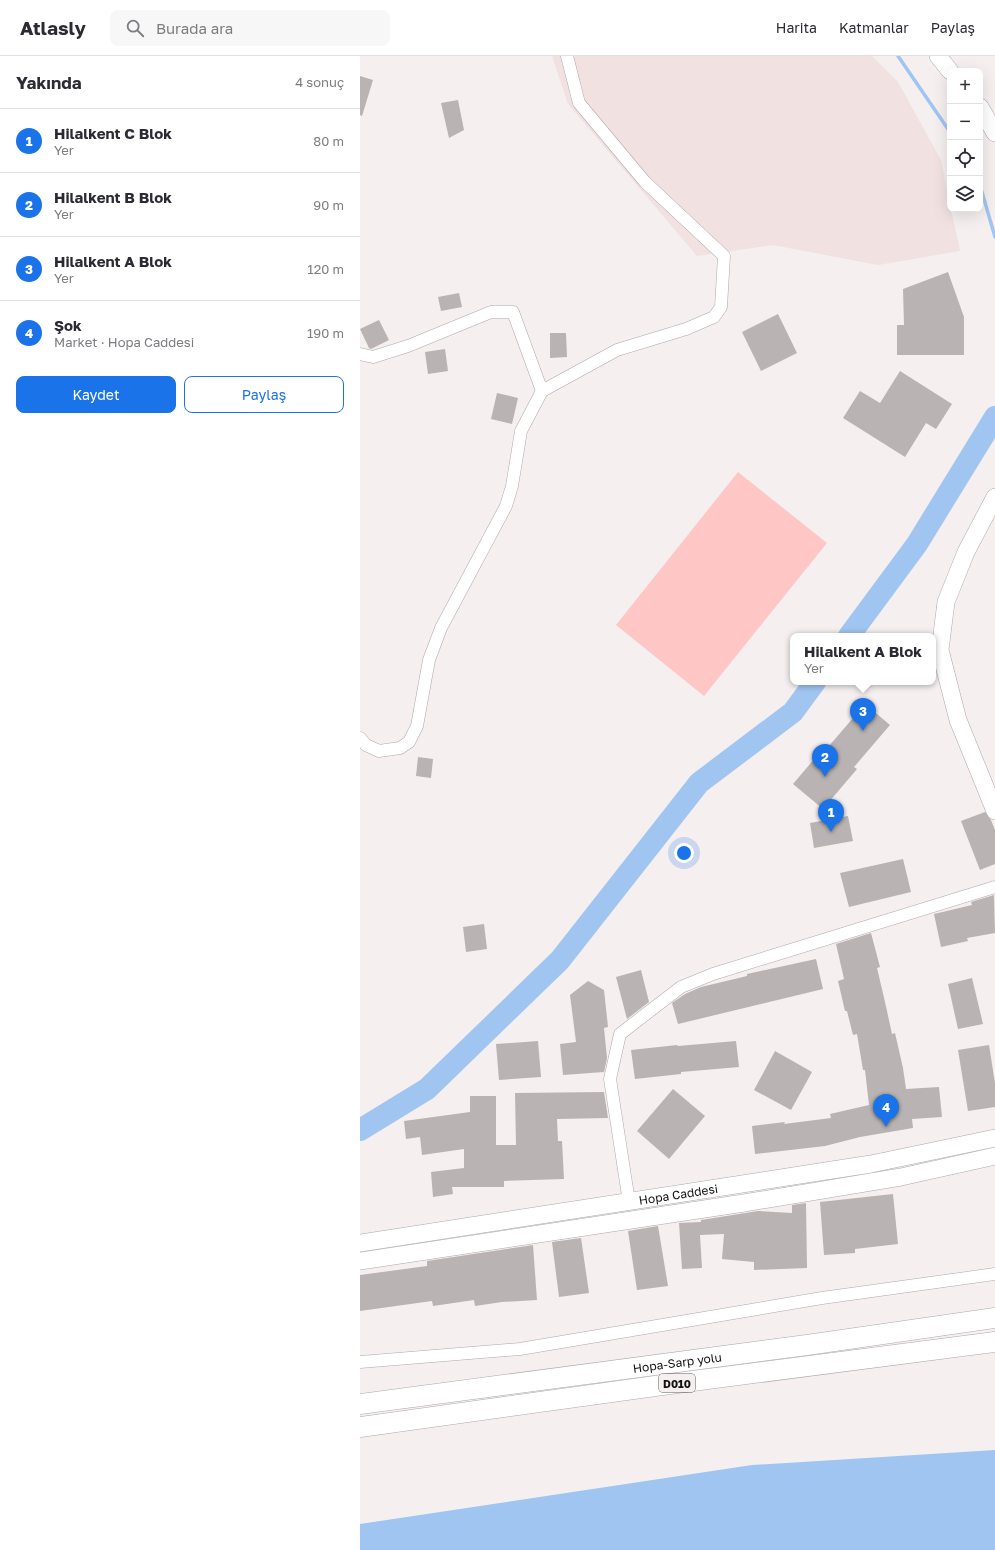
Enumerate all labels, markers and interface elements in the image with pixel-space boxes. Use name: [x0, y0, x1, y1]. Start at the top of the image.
search box: [110, 10, 390, 46]
text: Atlasly: [20, 16, 86, 39]
icon: search: [124, 17, 146, 39]
text: Burada ara: [156, 19, 233, 37]
text: Harita: [776, 19, 817, 36]
text: Katmanlar: [839, 19, 909, 36]
text: Paylaş: [931, 19, 975, 36]
map controls: [947, 68, 983, 212]
button: +: [947, 68, 983, 104]
text: Yakında: [16, 72, 82, 93]
text: 4 sonuç: [295, 74, 344, 90]
button: −: [947, 104, 983, 140]
text: Hilalkent C Blok: [54, 124, 172, 142]
text: 1: [26, 133, 32, 149]
text: 80 m: [313, 133, 344, 149]
button: locate: [947, 140, 983, 176]
text: Yer: [54, 142, 74, 158]
button: layers: [947, 176, 983, 212]
text: Hilalkent B Blok: [54, 188, 172, 206]
text: 2: [25, 197, 33, 213]
text: 90 m: [313, 197, 344, 213]
text: Yer: [54, 206, 74, 222]
text: Hilalkent A Blok: [54, 252, 172, 270]
text: 3: [25, 261, 33, 277]
text: 120 m: [307, 261, 344, 277]
text: Yer: [54, 270, 74, 286]
text: Şok: [54, 316, 82, 334]
text: 4: [25, 325, 33, 341]
text: 190 m: [307, 325, 344, 341]
text: Market · Hopa Caddesi: [54, 334, 194, 350]
button: Kaydet: [16, 376, 176, 413]
button: Paylaş: [184, 376, 344, 413]
popup: [790, 633, 936, 685]
text: Hilalkent A Blok: [804, 642, 922, 660]
text: Yer: [804, 660, 824, 676]
pin: 3: [850, 698, 876, 731]
pin: 2: [812, 744, 838, 777]
pin: 1: [818, 799, 844, 832]
your location: [674, 843, 694, 863]
pin: 4: [873, 1094, 899, 1127]
street label: Hopa Caddesi: [638, 1180, 719, 1207]
street label: Hopa-Sarp yolu: [632, 1349, 723, 1375]
road number: D010: [659, 1374, 695, 1392]

